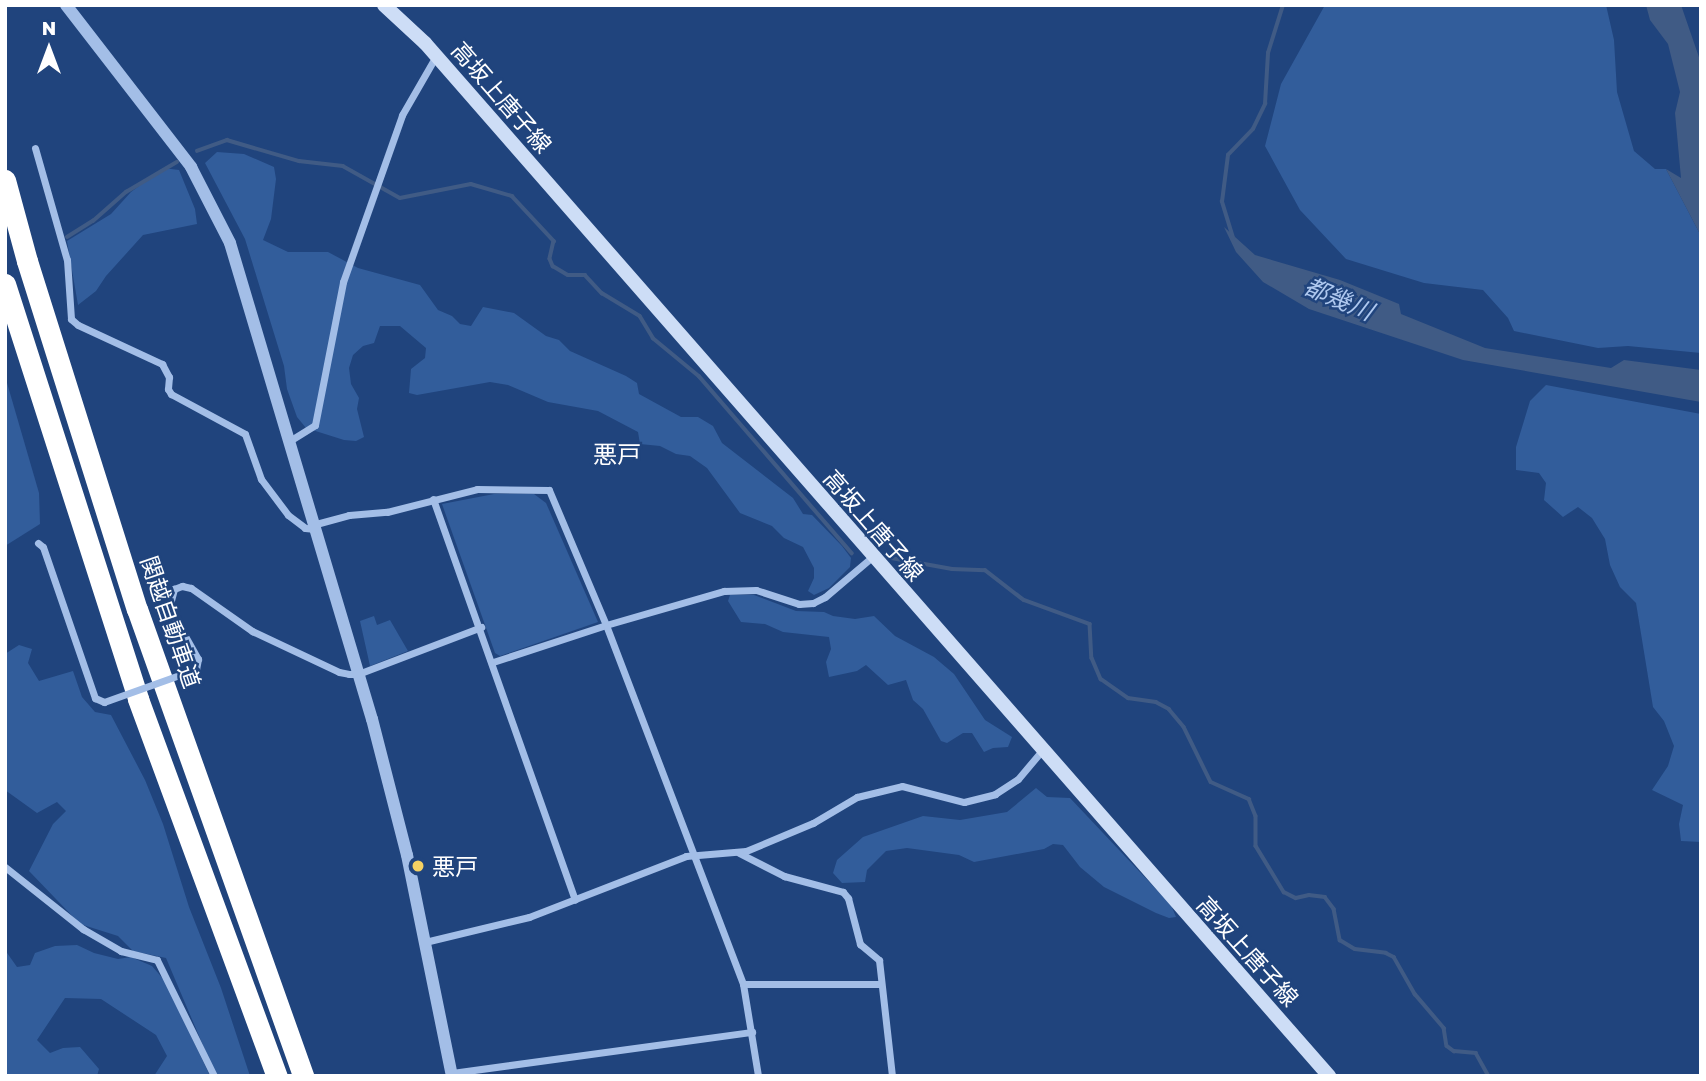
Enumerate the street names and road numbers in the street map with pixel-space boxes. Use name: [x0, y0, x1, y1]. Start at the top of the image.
street label: 高坂上唐子線: [446, 36, 558, 158]
street label: 高坂上唐子線: [818, 464, 930, 586]
street label: 関越自動車道: [135, 552, 207, 692]
street label: 高坂上唐子線: [1192, 890, 1304, 1012]

